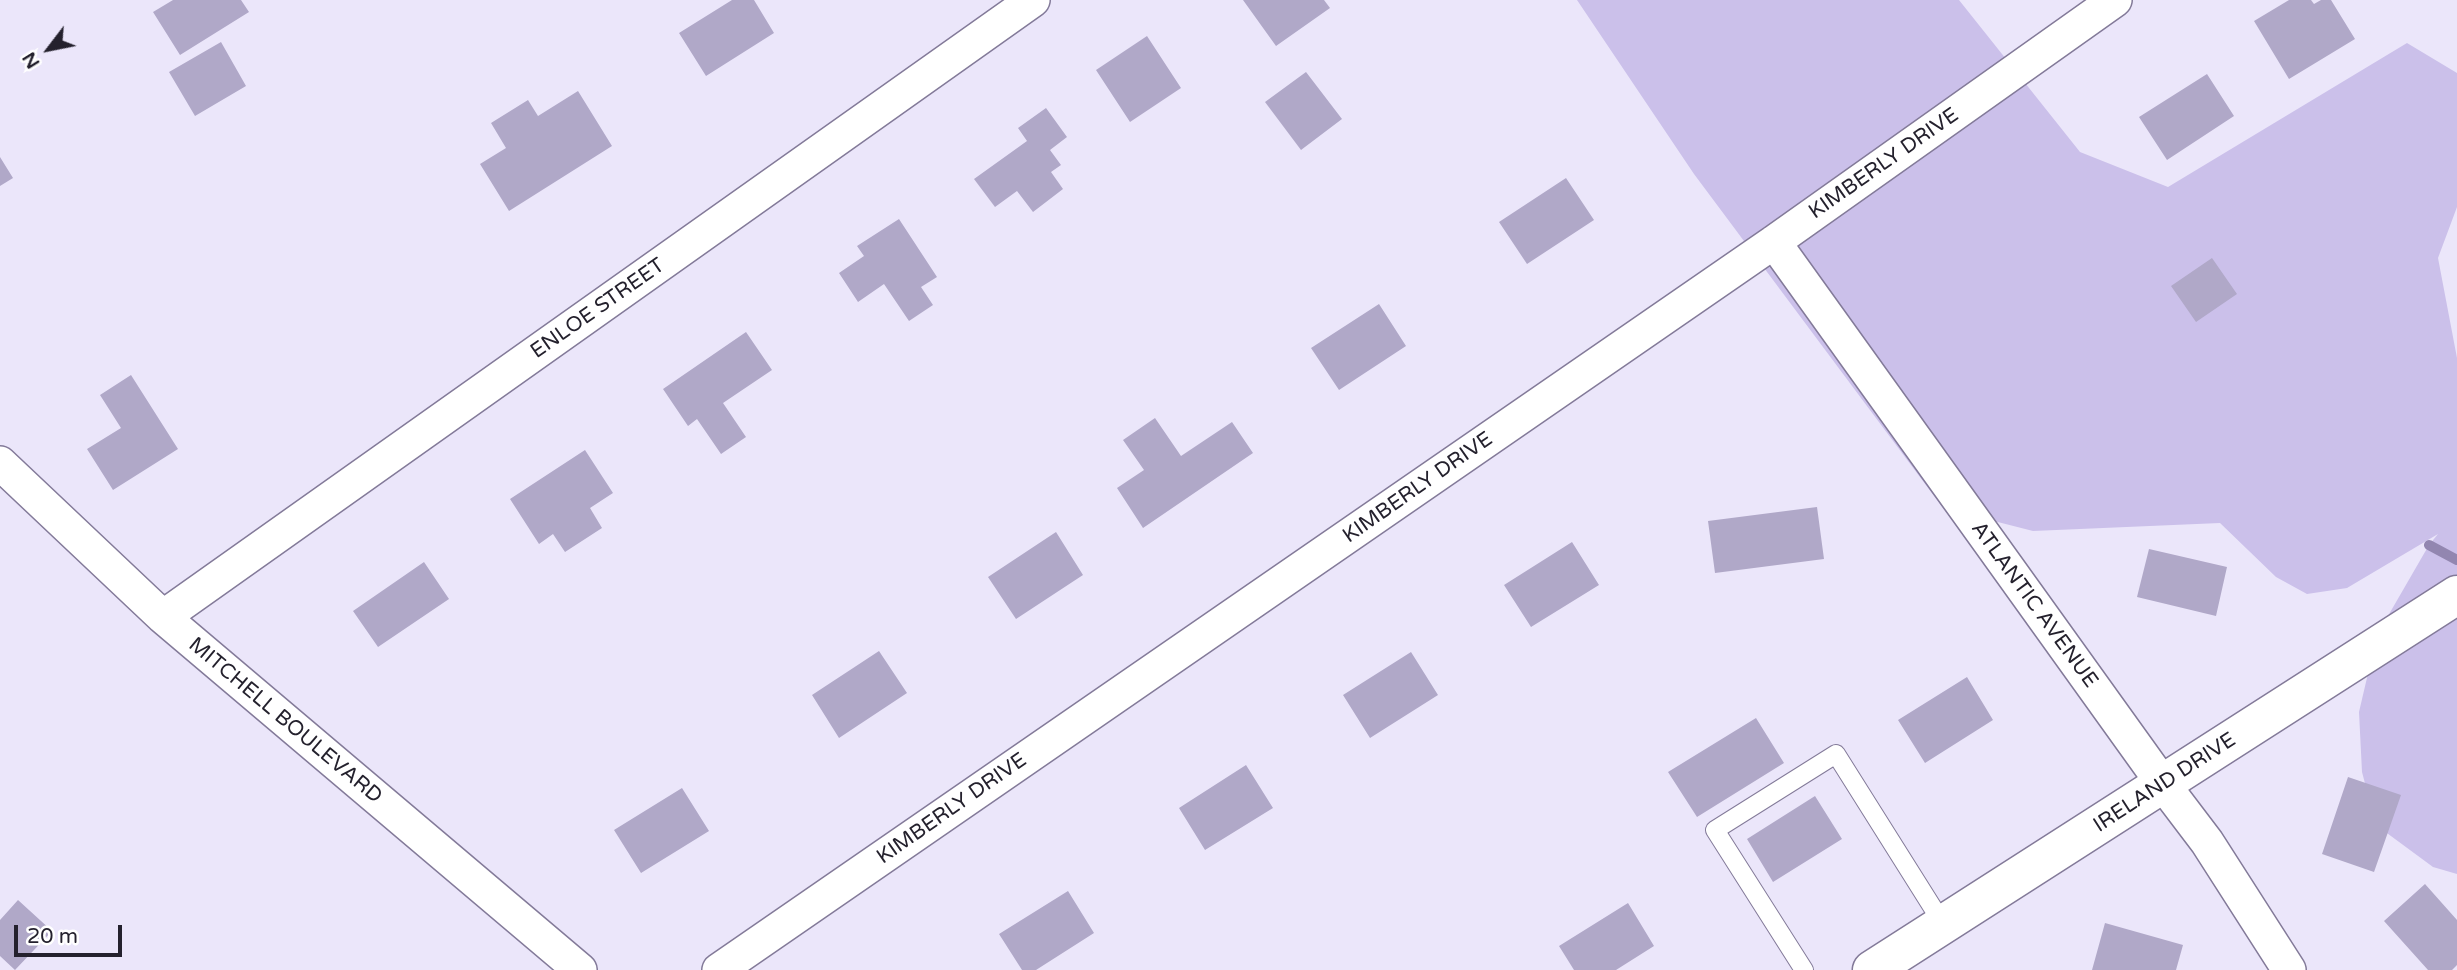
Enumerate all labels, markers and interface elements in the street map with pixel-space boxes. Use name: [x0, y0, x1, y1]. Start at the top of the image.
north arrow: [14, 14, 84, 84]
text: N: [18, 48, 45, 72]
street label: KIMBERLY DRIVE: [1804, 103, 1964, 225]
street label: ENLOE STREET: [526, 253, 670, 365]
street label: KIMBERLY DRIVE: [1338, 427, 1498, 549]
street label: ATLANTIC AVENUE: [1965, 517, 2103, 693]
street label: MITCHELL BOULEVARD: [183, 633, 387, 809]
street label: IRELAND DRIVE: [2089, 728, 2241, 838]
street label: KIMBERLY DRIVE: [872, 748, 1032, 870]
scale bar: [18, 911, 126, 955]
text: 20 m: [27, 924, 78, 949]

